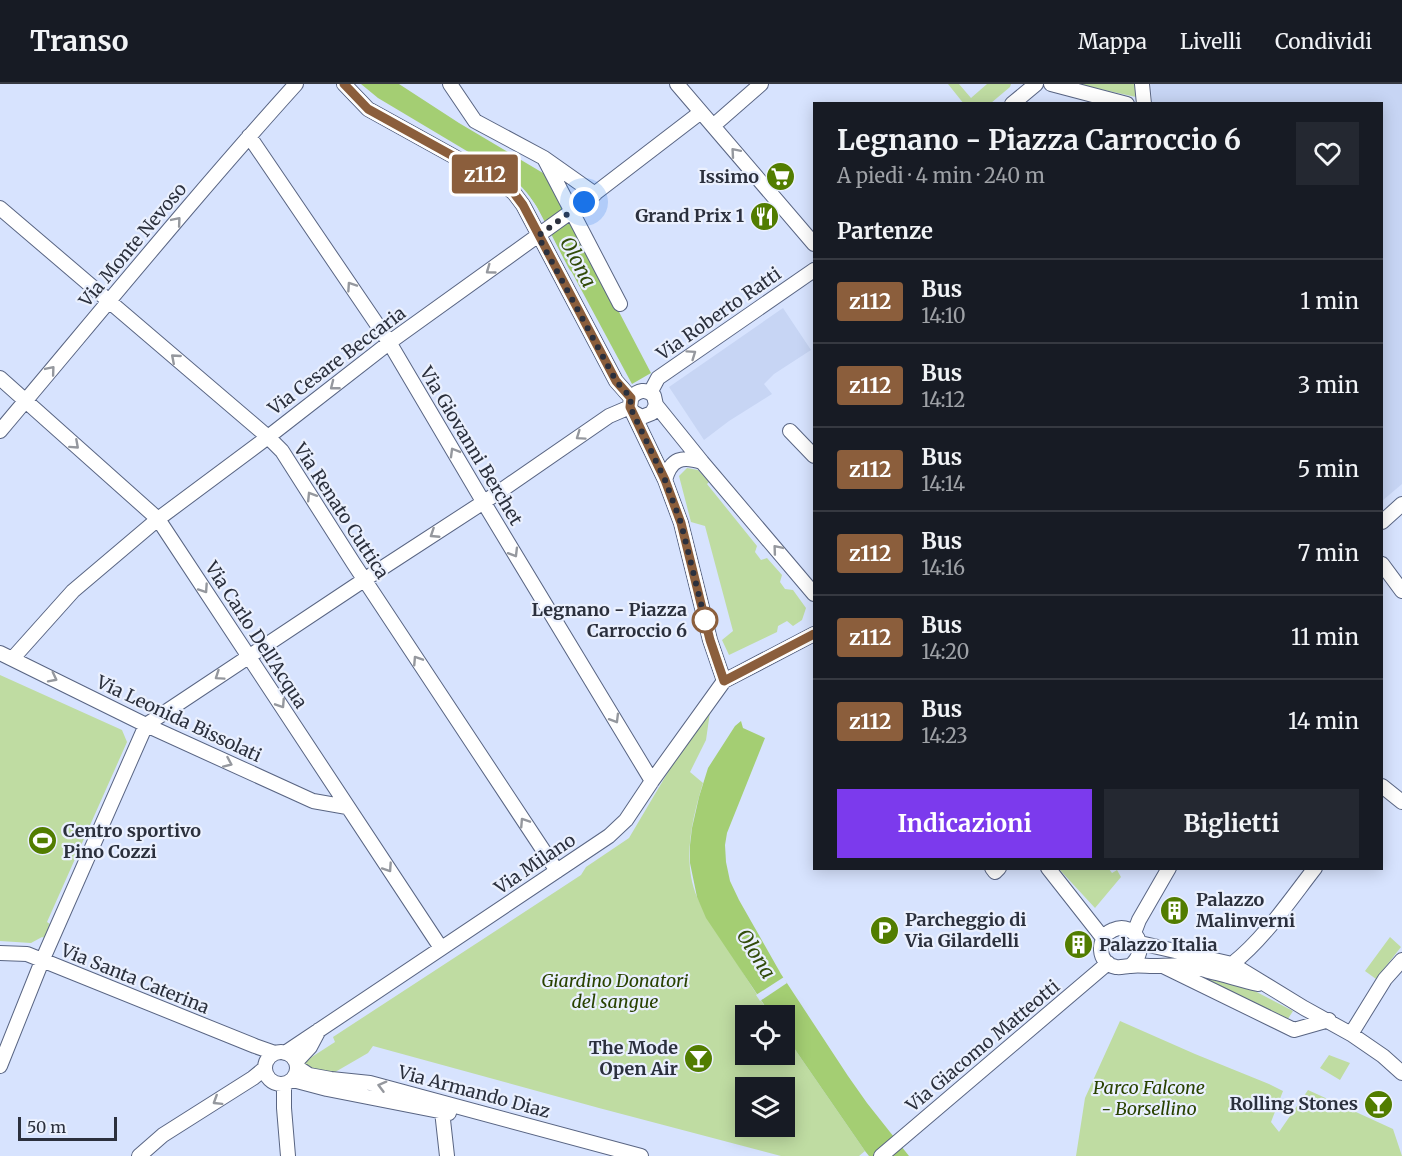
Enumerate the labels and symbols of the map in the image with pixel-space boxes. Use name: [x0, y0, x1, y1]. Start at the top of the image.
one-way arrow: [731, 148, 742, 159]
line badge: z112: [443, 154, 527, 194]
supermarket icon: Issimo: [764, 161, 796, 193]
place label: Issimo: [699, 165, 759, 188]
street label: Via Monte Nevoso: [73, 178, 191, 312]
your location: [569, 187, 599, 217]
restaurant icon: Grand Prix 1: [749, 200, 781, 232]
place label: Grand Prix 1: [635, 204, 744, 227]
one-way arrow: [169, 217, 180, 228]
water label: Olona: [555, 232, 602, 291]
one-way arrow: [486, 262, 497, 273]
street label: Via Roberto Ratti: [651, 262, 786, 366]
one-way arrow: [347, 282, 358, 293]
street label: Via Cesare Beccaria: [263, 301, 410, 420]
one-way arrow: [686, 350, 697, 361]
one-way arrow: [171, 354, 182, 365]
street label: Via Giovanni Berchet: [414, 361, 528, 529]
one-way arrow: [44, 366, 55, 377]
one-way arrow: [329, 378, 340, 389]
one-way arrow: [576, 429, 587, 440]
one-way arrow: [69, 438, 79, 449]
street label: Via Renato Cuttica: [288, 438, 394, 583]
one-way arrow: [449, 448, 461, 458]
one-way arrow: [306, 492, 318, 502]
one-way arrow: [430, 527, 441, 538]
one-way arrow: [773, 545, 784, 556]
one-way arrow: [506, 547, 518, 557]
street label: Via Carlo Dell'Acqua: [200, 556, 313, 713]
one-way arrow: [197, 583, 209, 593]
place label: Legnano - Piazza Carroccio 6: [532, 598, 687, 642]
marker: Legnano - Piazza Carroccio 6: [692, 607, 718, 633]
one-way arrow: [413, 655, 424, 666]
one-way arrow: [214, 669, 225, 680]
street label: Via Leonida Bissolati: [92, 670, 266, 767]
one-way arrow: [46, 671, 57, 682]
one-way arrow: [274, 698, 285, 709]
one-way arrow: [607, 713, 619, 723]
one-way arrow: [222, 755, 233, 767]
one-way arrow: [520, 818, 531, 829]
place label: Centro sportivo Pino Cozzi: [63, 819, 201, 863]
sports icon: Centro sportivo Pino Cozzi: [26, 825, 58, 857]
street label: Via Milano: [489, 828, 580, 900]
one-way arrow: [380, 861, 391, 872]
place label: Palazzo Malinverni: [1196, 888, 1295, 932]
building icon: Palazzo Malinverni: [1159, 894, 1191, 926]
place label: Parcheggio di Via Gilardelli: [904, 908, 1027, 952]
parking icon: Parcheggio di Via Gilardelli: [868, 914, 900, 946]
water label: Olona: [732, 924, 781, 983]
building icon: Palazzo Italia: [1062, 929, 1094, 961]
place label: Palazzo Italia: [1099, 933, 1218, 956]
street label: Via Santa Caterina: [57, 938, 213, 1019]
park label: Giardino Donatori del sangue: [541, 969, 689, 1013]
street label: Via Giacomo Matteotti: [900, 975, 1064, 1117]
place label: The Mode Open Air: [589, 1036, 678, 1080]
bar icon: The Mode Open Air: [683, 1042, 715, 1074]
street label: Via Armando Diaz: [395, 1060, 553, 1123]
park label: Parco Falcone - Borsellino: [1093, 1076, 1205, 1120]
one-way arrow: [377, 1081, 388, 1093]
bar icon: Rolling Stones: [1363, 1088, 1395, 1120]
place label: Rolling Stones: [1229, 1092, 1358, 1115]
one-way arrow: [213, 1094, 223, 1106]
scale bar: [18, 1114, 117, 1142]

